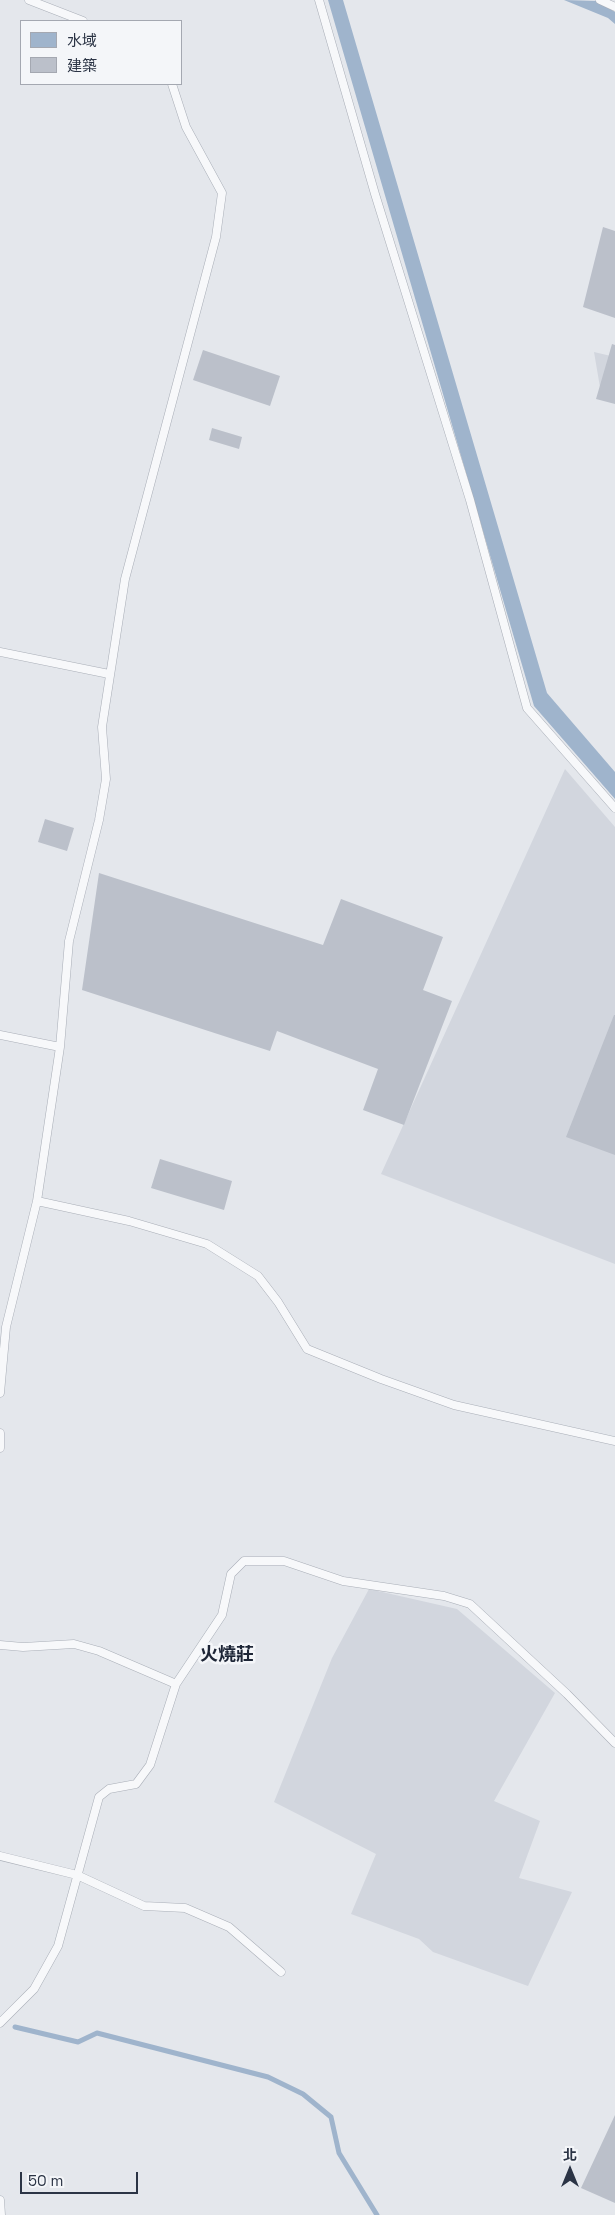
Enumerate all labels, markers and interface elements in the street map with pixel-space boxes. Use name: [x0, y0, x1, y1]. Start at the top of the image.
legend: [20, 20, 182, 85]
text: 水域: [67, 31, 97, 50]
text: 建築: [67, 56, 97, 75]
district label: 火燒莊: [200, 1644, 254, 1666]
north arrow: [545, 2145, 595, 2195]
text: 北: [563, 2146, 577, 2164]
scale bar: [22, 2162, 140, 2194]
text: 50 m: [28, 2171, 63, 2190]

